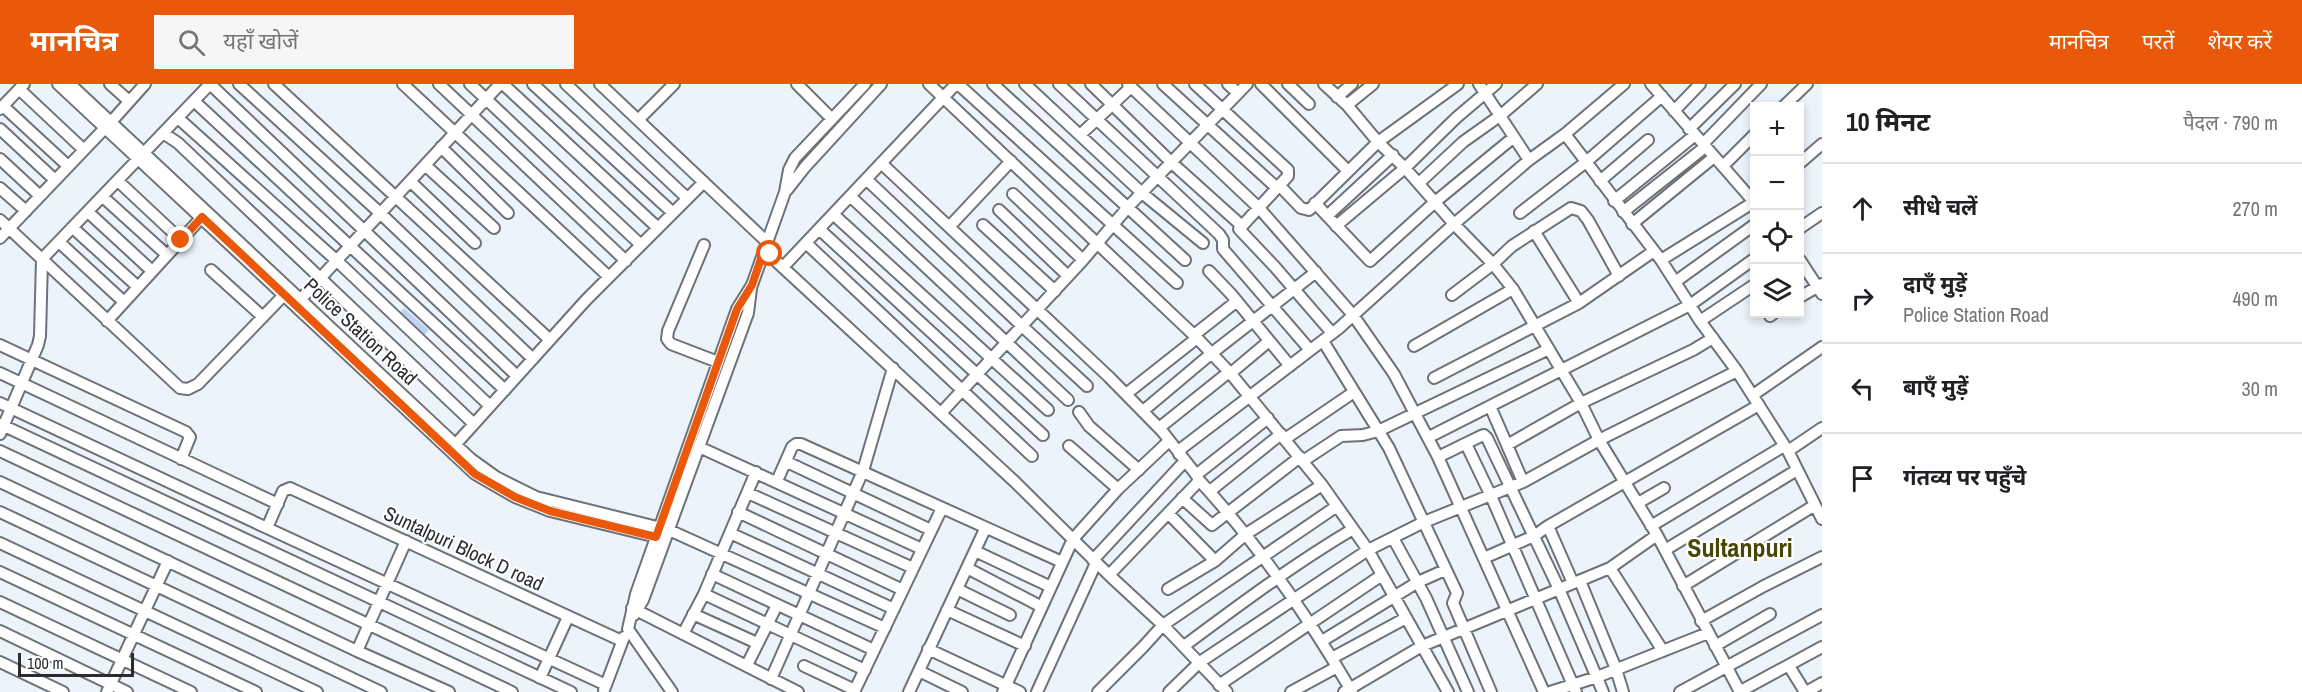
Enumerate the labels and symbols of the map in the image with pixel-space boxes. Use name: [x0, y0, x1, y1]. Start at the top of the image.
route end: [167, 226, 193, 252]
route start: [756, 240, 782, 266]
street label: Police Station Road: [298, 271, 424, 391]
street label: Suntalpuri Block D road: [380, 499, 548, 597]
district label: Sultanpuri: [1687, 530, 1793, 565]
scale bar: [18, 650, 134, 678]

